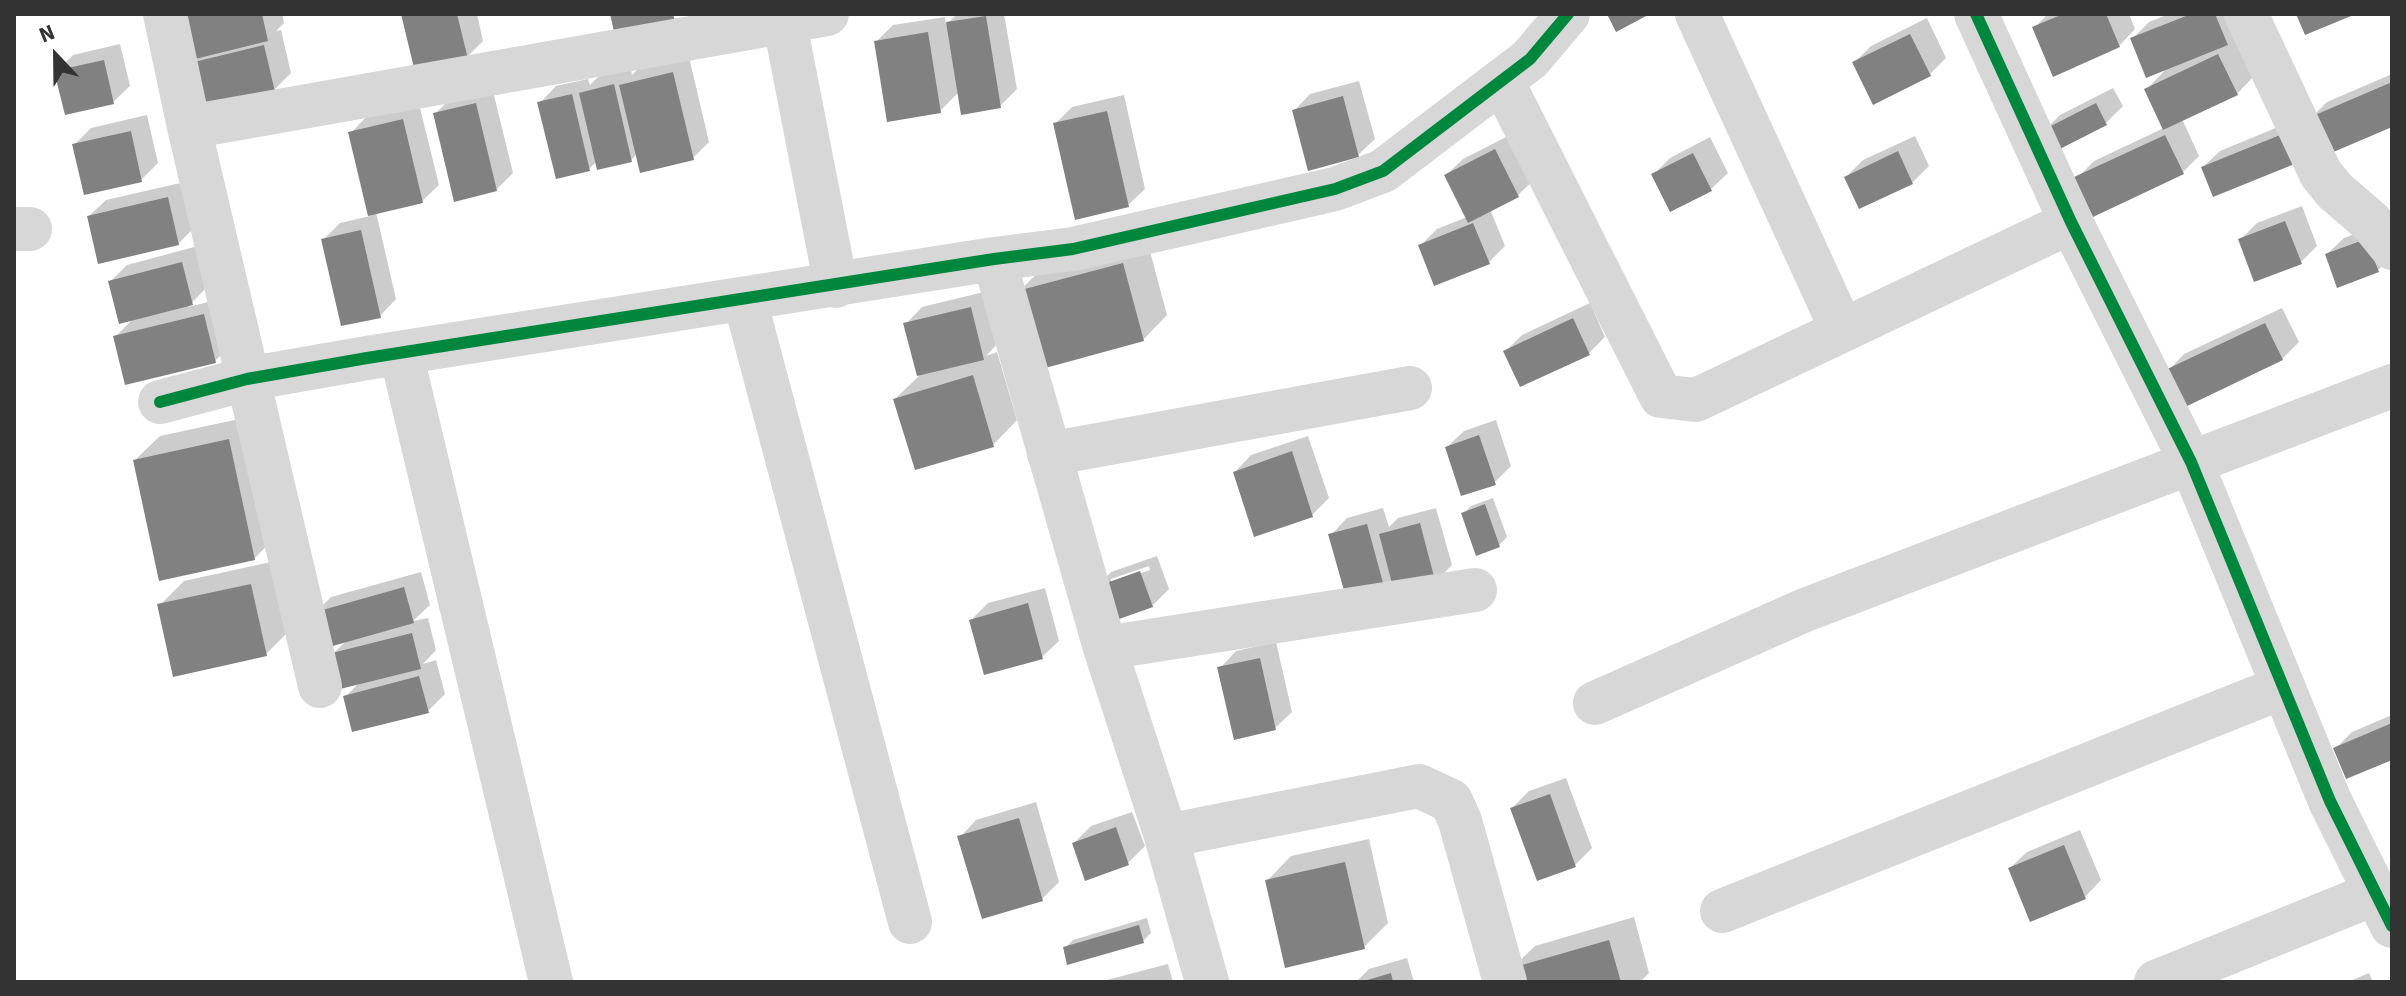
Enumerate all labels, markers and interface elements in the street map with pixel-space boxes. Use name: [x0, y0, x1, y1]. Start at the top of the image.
north arrow: [16, 16, 96, 96]
text: N: [34, 16, 60, 51]

